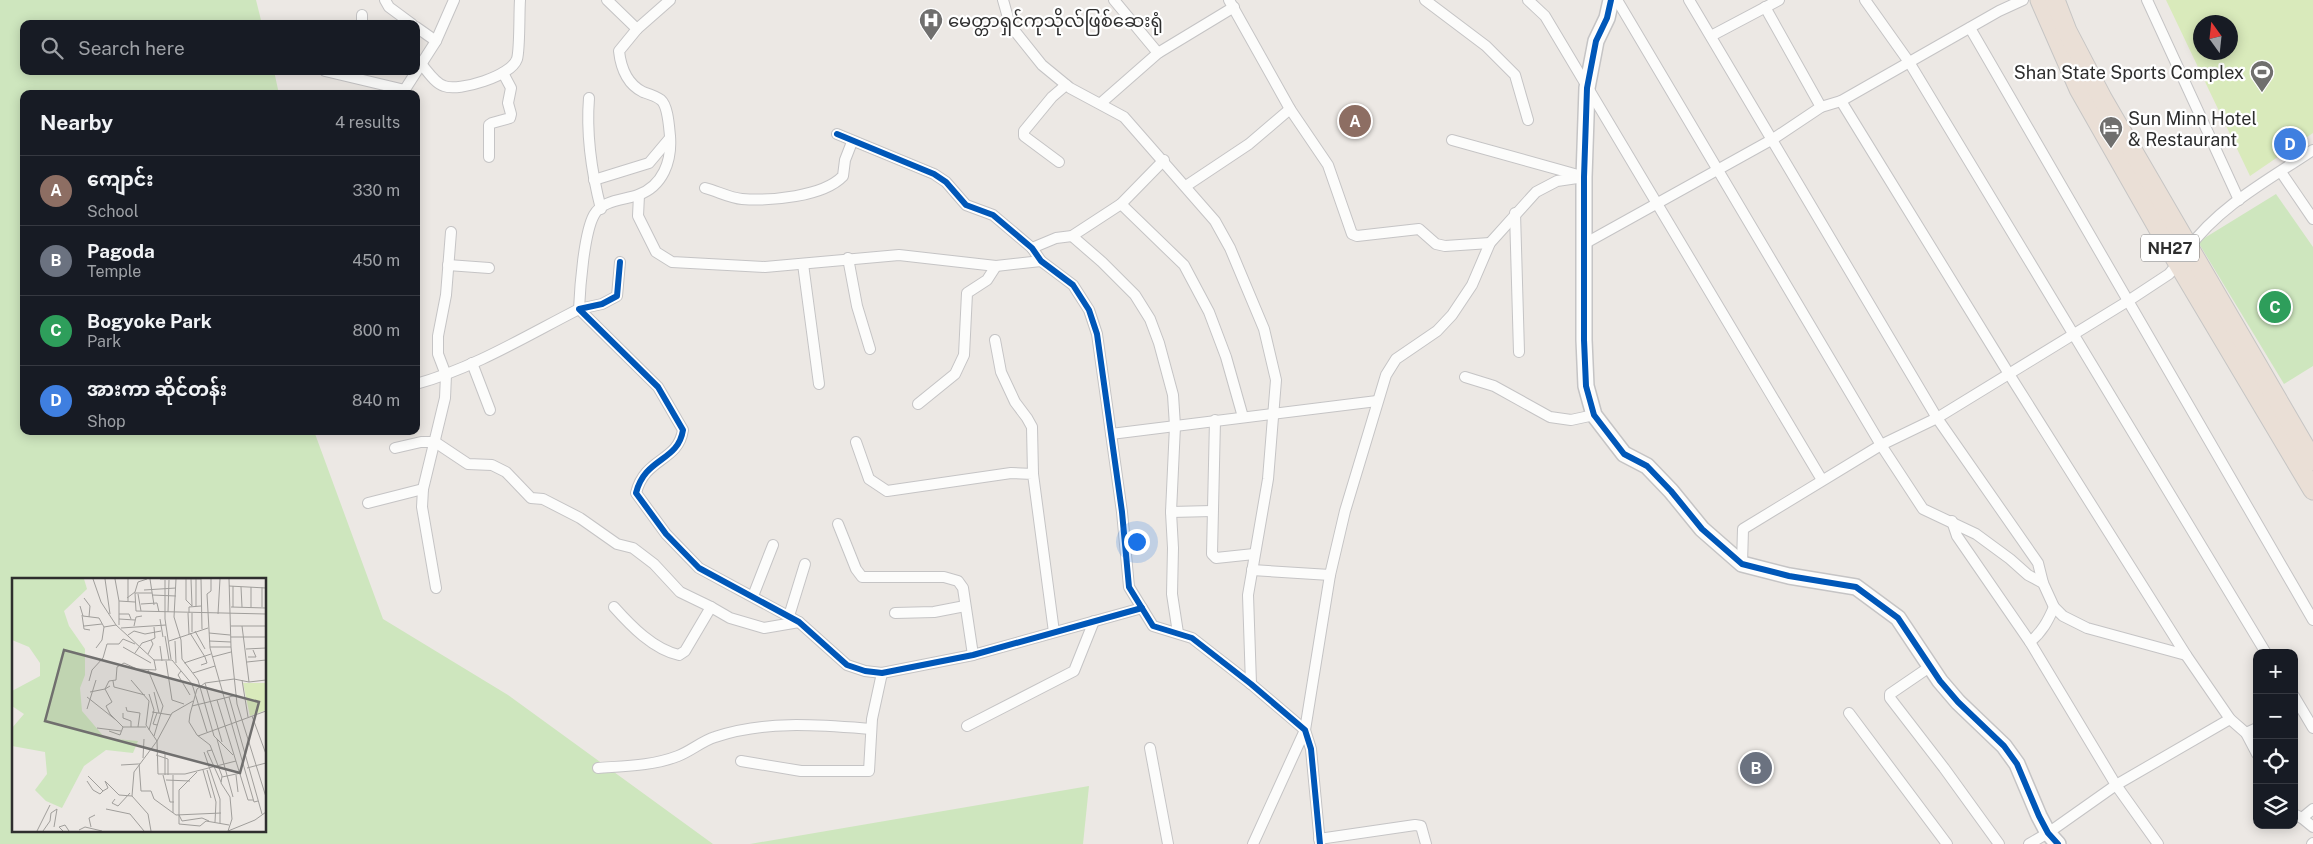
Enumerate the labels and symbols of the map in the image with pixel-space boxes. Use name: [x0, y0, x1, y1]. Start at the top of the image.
hospital icon: မေတ္တာရှင်ကုသိုလ်ဖြစ်ဆေးရုံ: [918, 7, 944, 41]
place label: မေတ္တာရှင်ကုသိုလ်ဖြစ်ဆေးရုံ: [948, 7, 1163, 36]
north arrow: [2193, 15, 2238, 60]
sports icon: Shan State Sports Complex: [2249, 59, 2275, 93]
place label: Shan State Sports Complex: [2014, 62, 2244, 83]
pin: A: [1339, 102, 1371, 140]
place label: Sun Minn Hotel & Restaurant: [2128, 108, 2257, 150]
hotel icon: Sun Minn Hotel & Restaurant: [2098, 115, 2124, 149]
pin: D: [2274, 125, 2306, 163]
road number: NH27: [2141, 234, 2199, 262]
pin: C: [2259, 288, 2291, 326]
your location: [1124, 529, 1150, 555]
inset map: [12, 578, 266, 832]
pin: B: [1740, 749, 1772, 787]

